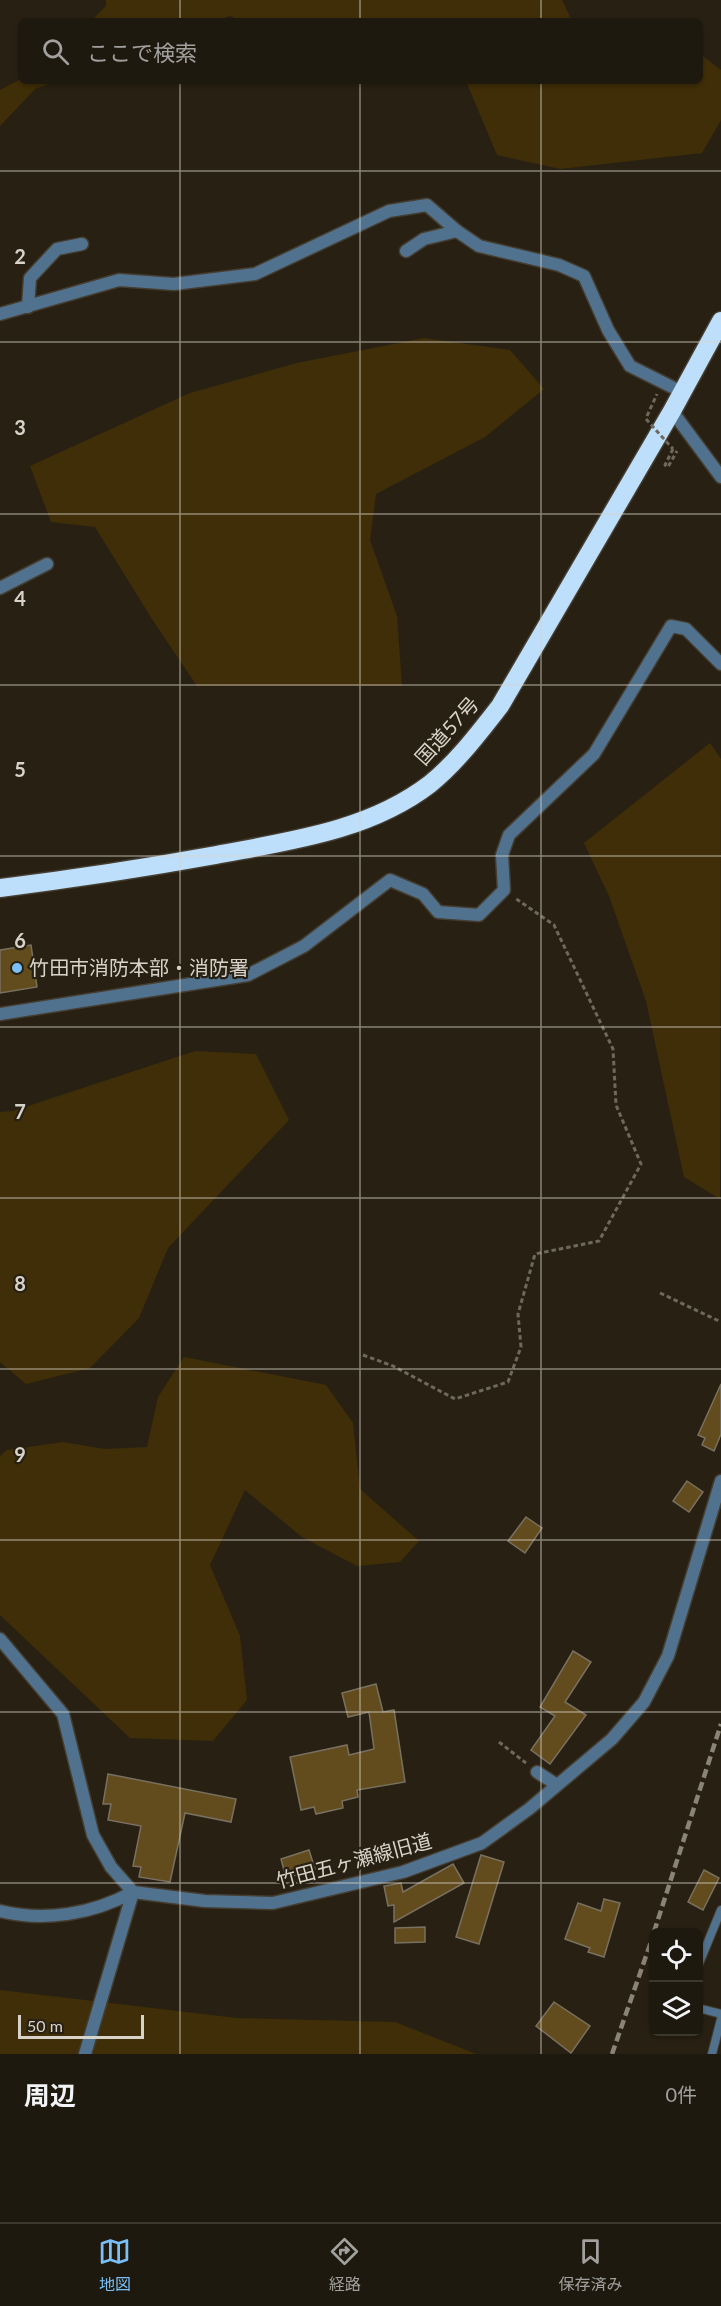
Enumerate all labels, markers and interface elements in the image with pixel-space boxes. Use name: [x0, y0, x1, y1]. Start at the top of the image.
search box: [18, 18, 703, 84]
icon: search: [39, 35, 72, 68]
text: ここで検索: [87, 39, 197, 66]
text: 2: [14, 244, 26, 268]
text: 3: [14, 415, 26, 439]
text: 4: [14, 586, 26, 610]
street label: 国道57号: [410, 691, 483, 769]
text: 5: [14, 757, 26, 781]
text: 6: [14, 928, 26, 952]
place label: 竹田市消防本部・消防署: [29, 955, 249, 979]
marker: 竹田市消防本部・消防署: [10, 961, 24, 975]
text: 7: [14, 1099, 26, 1123]
text: 8: [14, 1271, 26, 1295]
text: 9: [14, 1442, 26, 1466]
street label: 竹田五ヶ瀬線旧道: [273, 1828, 434, 1892]
map controls: [649, 1928, 703, 2036]
button: locate: [649, 1928, 703, 1982]
button: layers: [649, 1982, 703, 2036]
scale bar: [18, 2012, 144, 2040]
text: 50 m: [27, 2016, 63, 2035]
text: 周辺: [24, 2079, 76, 2111]
text: 0件: [665, 2082, 697, 2106]
tab: 地図: [98, 2235, 131, 2295]
tab: 経路: [328, 2235, 361, 2295]
tab: 保存済み: [558, 2235, 622, 2295]

